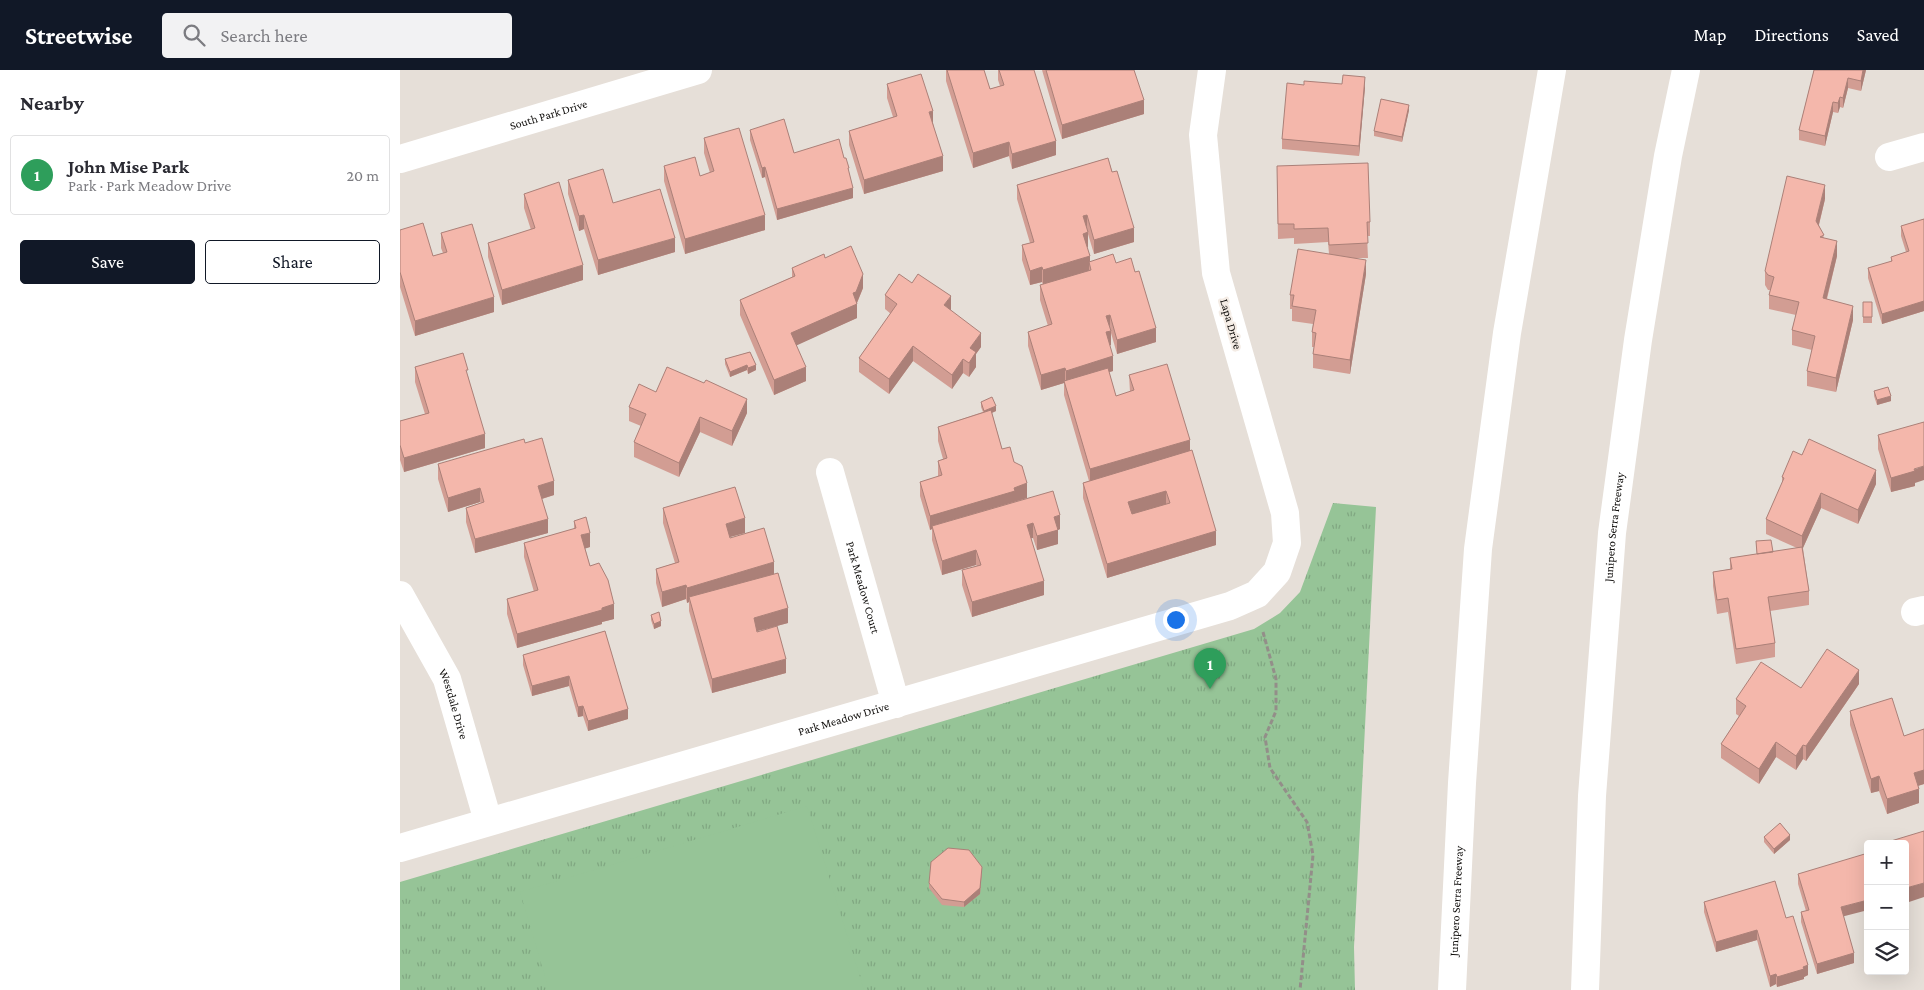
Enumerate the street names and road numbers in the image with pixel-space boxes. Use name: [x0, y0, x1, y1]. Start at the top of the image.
street label: South Park Drive: [508, 96, 589, 133]
street label: Lapa Drive: [1217, 297, 1245, 351]
street label: Junipero Serra Freeway: [1601, 471, 1627, 584]
street label: Park Meadow Court: [843, 540, 883, 636]
street label: Westdale Drive: [436, 666, 471, 741]
street label: Park Meadow Drive: [797, 699, 891, 739]
street label: Junipero Serra Freeway: [1447, 845, 1466, 958]

